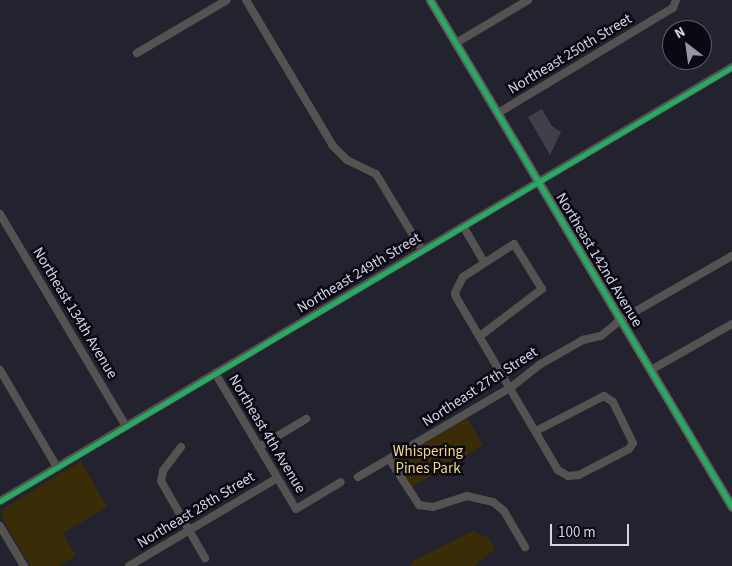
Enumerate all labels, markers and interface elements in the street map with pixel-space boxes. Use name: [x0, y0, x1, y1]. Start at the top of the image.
street label: Northeast 250th Street: [505, 10, 635, 98]
north arrow: [662, 20, 712, 70]
text: N: [671, 22, 689, 44]
street label: Northeast 142nd Avenue: [552, 190, 646, 330]
street label: Northeast 249th Street: [294, 229, 424, 317]
street label: Northeast 134th Avenue: [29, 244, 121, 382]
street label: Northeast 27th Street: [419, 343, 541, 431]
street label: Northeast 4th Avenue: [225, 371, 309, 497]
park label: Whispering Pines Park: [393, 442, 463, 477]
street label: Northeast 28th Street: [134, 468, 258, 552]
scale bar: [552, 514, 631, 546]
text: 100 m: [558, 522, 596, 543]

